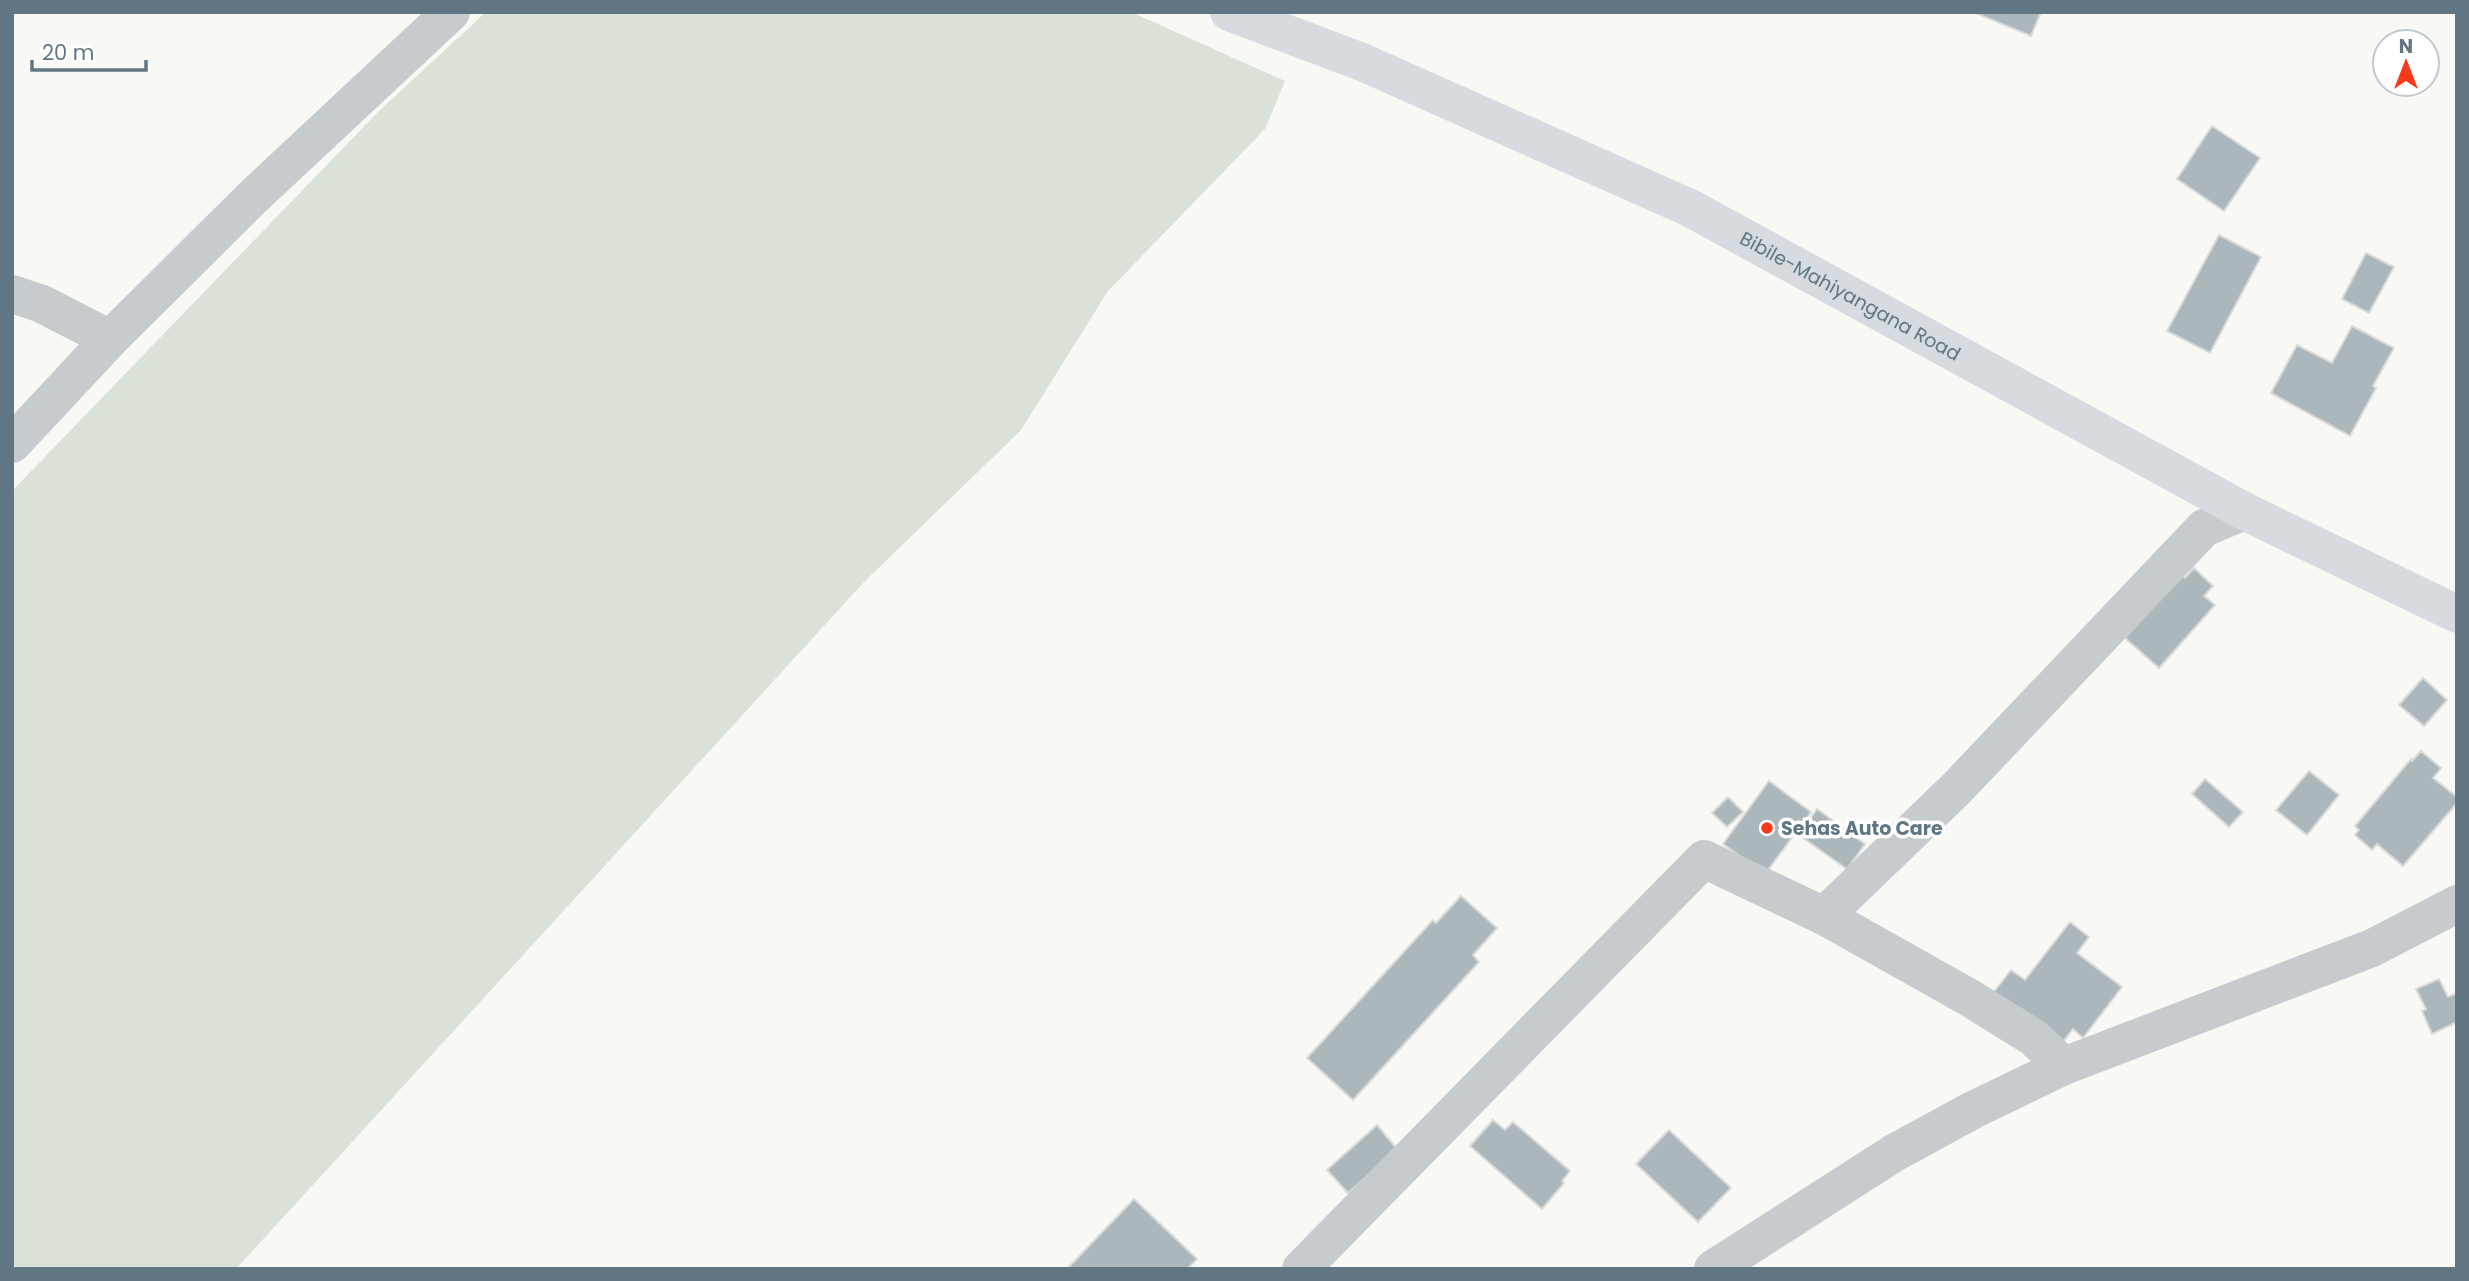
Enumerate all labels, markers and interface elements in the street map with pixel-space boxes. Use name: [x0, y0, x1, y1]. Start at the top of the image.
scale bar: [32, 28, 145, 72]
north arrow: [2371, 28, 2441, 98]
text: N: [2399, 33, 2413, 60]
text: 20 m: [42, 38, 95, 67]
street label: Bibile-Mahiyangana Road: [1735, 225, 1965, 368]
place label: Sehas Auto Care: [1781, 815, 1943, 842]
marker: Sehas Auto Care: [1759, 820, 1775, 836]

